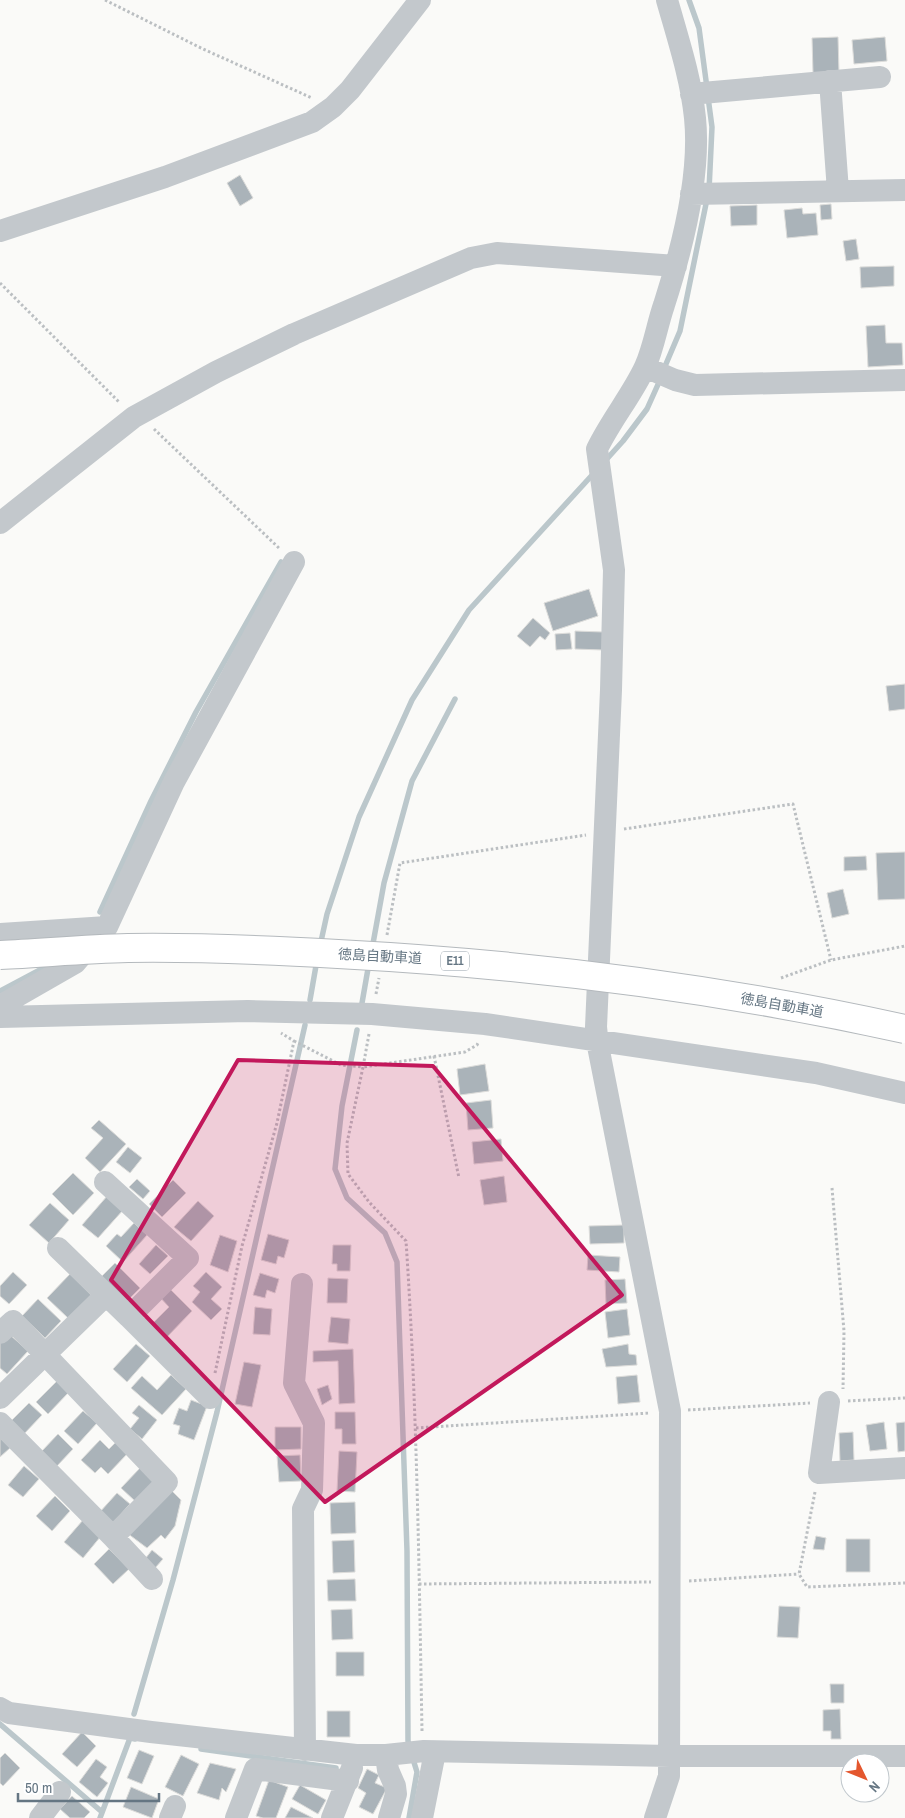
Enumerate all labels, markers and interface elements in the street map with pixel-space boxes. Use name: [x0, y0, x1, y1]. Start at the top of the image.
street label: 徳島自動車道: [338, 945, 422, 967]
road number: E11: [441, 951, 469, 970]
street label: 徳島自動車道: [739, 989, 825, 1021]
north arrow: [840, 1753, 890, 1803]
scale bar: [18, 1770, 159, 1802]
text: 50 m: [25, 1777, 52, 1798]
text: N: [865, 1778, 884, 1796]

